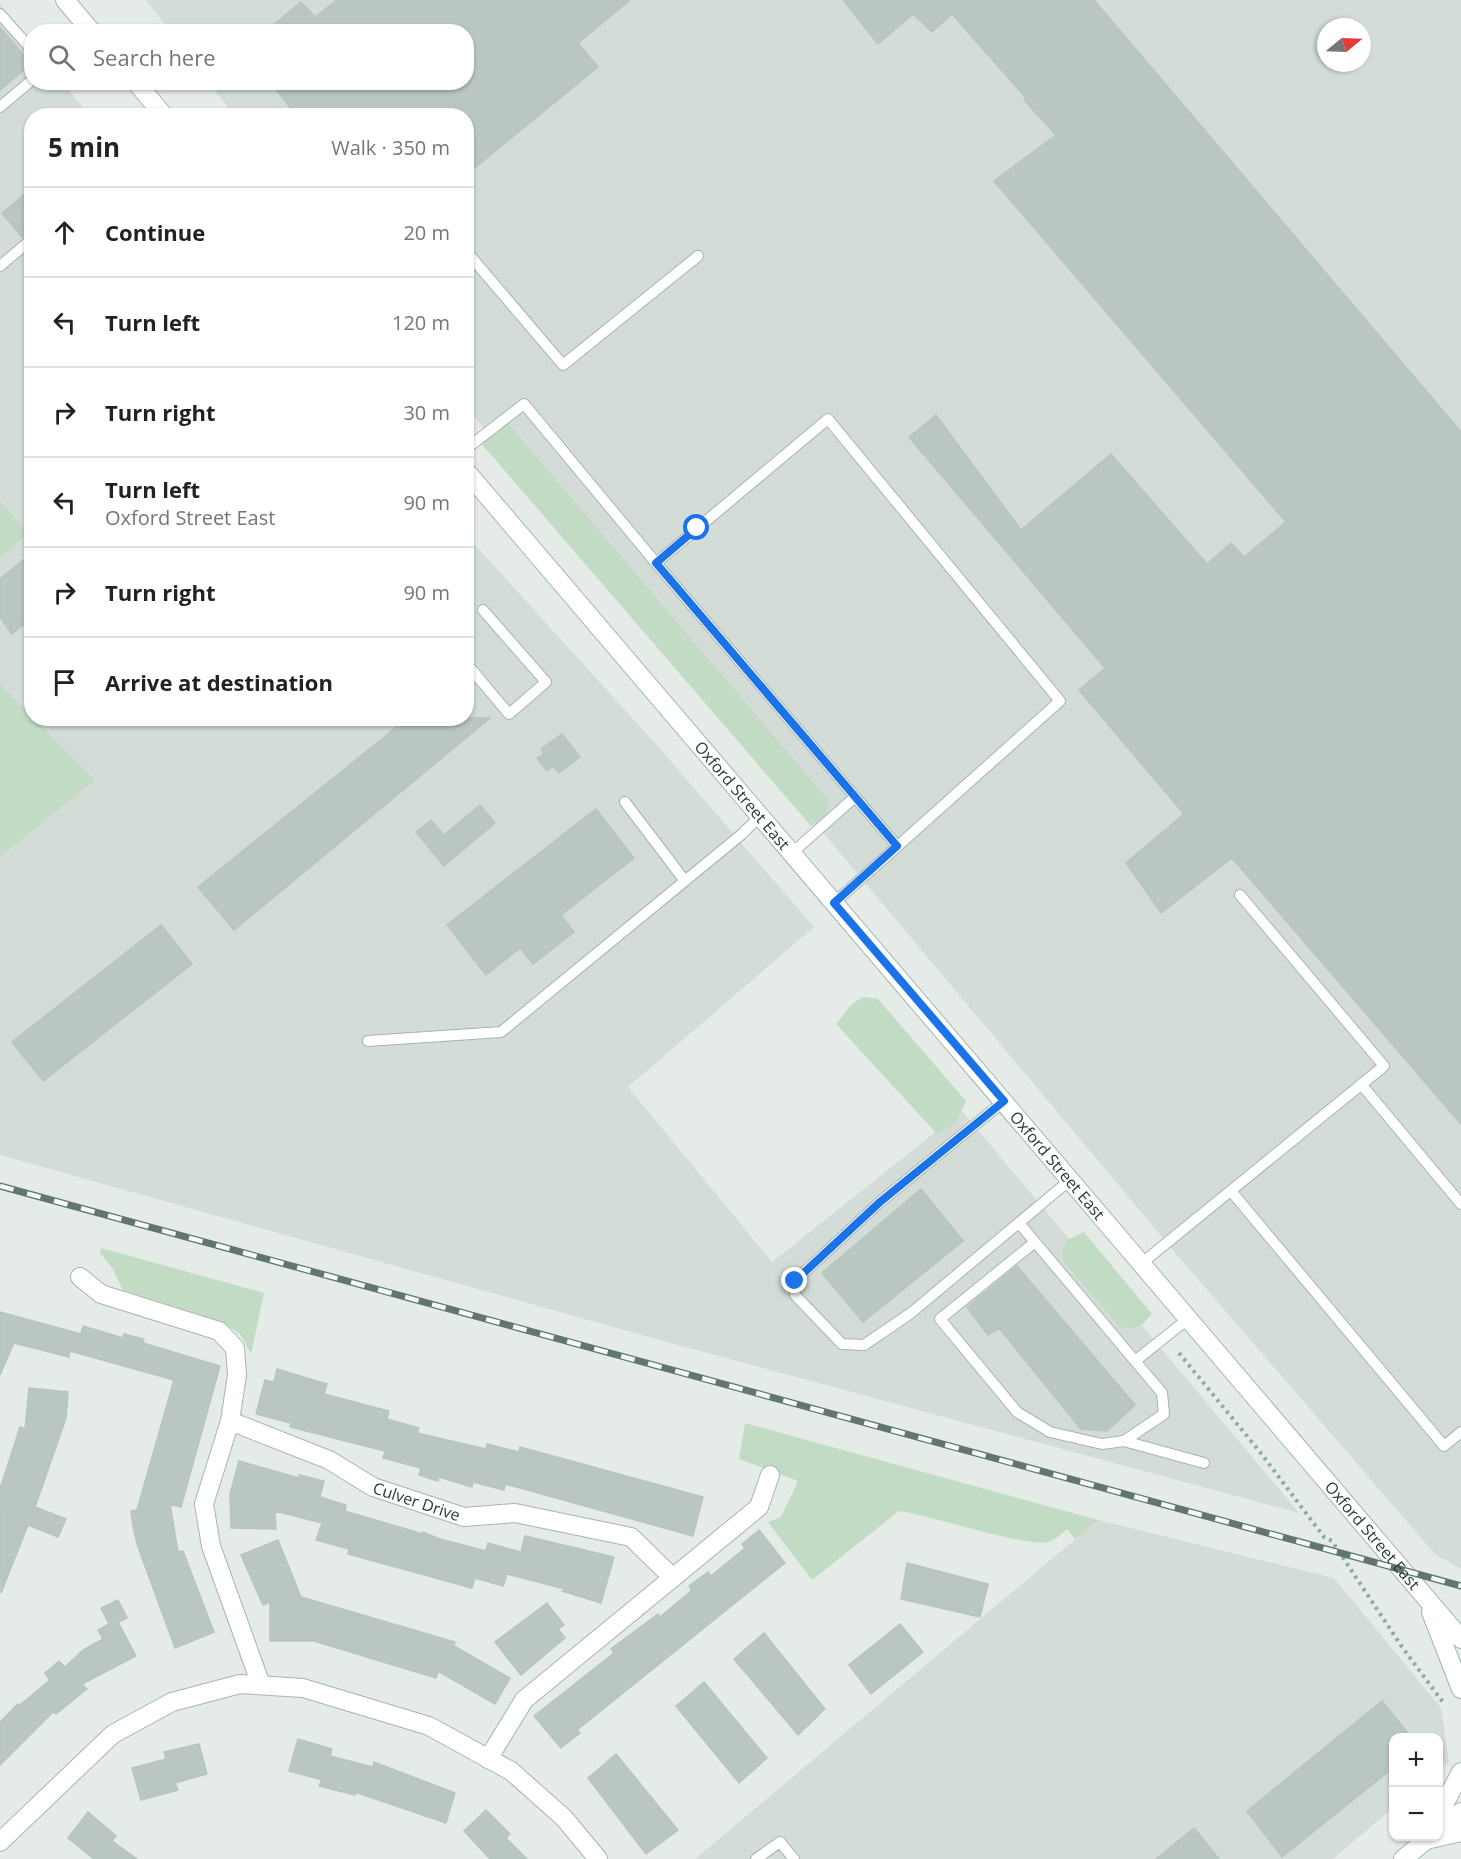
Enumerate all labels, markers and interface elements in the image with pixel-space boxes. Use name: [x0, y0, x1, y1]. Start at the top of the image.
north arrow: [1317, 18, 1371, 72]
search box: [24, 24, 474, 90]
icon: search: [45, 41, 78, 74]
text: Search here: [93, 42, 216, 72]
text: 5 min: [48, 129, 120, 165]
text: Walk · 350 m: [331, 134, 450, 161]
icon: ahead: [48, 216, 81, 249]
text: Continue: [105, 217, 205, 247]
text: 20 m: [403, 219, 450, 246]
icon: left: [48, 306, 81, 339]
text: Turn left: [105, 307, 200, 337]
text: 120 m: [392, 309, 450, 336]
icon: right: [48, 396, 81, 429]
text: Turn right: [105, 397, 216, 427]
text: 30 m: [403, 399, 450, 426]
text: Turn left: [105, 474, 200, 504]
icon: left: [48, 486, 81, 519]
text: 90 m: [403, 489, 450, 516]
text: Oxford Street East: [105, 504, 275, 531]
route start: [683, 514, 709, 540]
icon: right: [48, 576, 81, 609]
text: Turn right: [105, 577, 216, 607]
text: 90 m: [403, 579, 450, 606]
icon: arrive: [48, 666, 81, 699]
text: Arrive at destination: [105, 667, 333, 697]
street label: Oxford Street East: [690, 736, 795, 855]
street label: Oxford Street East: [1005, 1106, 1110, 1224]
route end: [781, 1267, 807, 1293]
street label: Oxford Street East: [1320, 1476, 1425, 1594]
street label: Culver Drive: [370, 1477, 463, 1526]
map controls: [1389, 1733, 1443, 1841]
button: +: [1389, 1733, 1443, 1787]
button: −: [1389, 1787, 1443, 1841]

